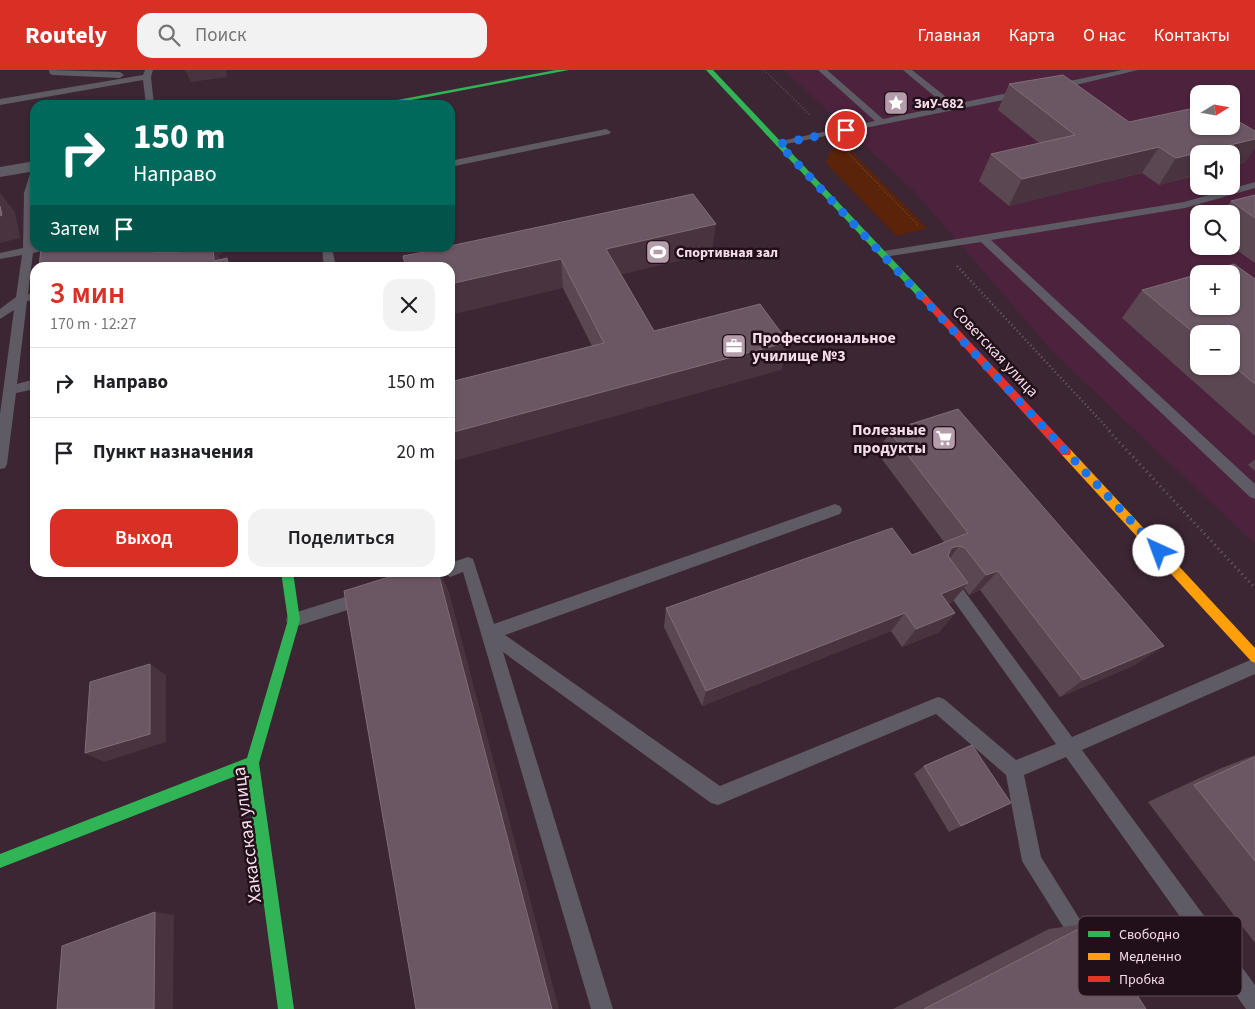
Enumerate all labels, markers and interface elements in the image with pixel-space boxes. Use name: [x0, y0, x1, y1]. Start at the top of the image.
search box: [137, 13, 487, 58]
text: Routely: [25, 18, 107, 53]
icon: search: [155, 21, 183, 49]
text: Поиск: [195, 22, 246, 49]
text: Главная: [918, 23, 981, 48]
text: Карта: [1009, 23, 1055, 48]
text: О нас: [1083, 23, 1126, 48]
text: Контакты: [1154, 23, 1230, 48]
north arrow: [1190, 85, 1240, 135]
map controls: [1190, 85, 1240, 375]
place icon: ЗиУ-682: [883, 90, 909, 116]
place label: ЗиУ-682: [914, 94, 964, 114]
pin: [825, 109, 867, 151]
text: 150 m: [133, 112, 225, 162]
icon: arrive: [832, 116, 860, 144]
icon: right: [50, 120, 115, 185]
button: sound: [1190, 145, 1240, 195]
text: Направо: [133, 158, 217, 190]
button: search: [1190, 205, 1240, 255]
icon: arrive: [110, 215, 138, 243]
text: Затем: [50, 216, 100, 243]
sports icon: Спортивная зал: [645, 239, 671, 265]
place label: Спортивная зал: [676, 243, 778, 263]
button: +: [1190, 265, 1240, 315]
text: 3 мин: [50, 272, 125, 315]
button: close: [383, 279, 435, 331]
street label: Советская улица: [947, 301, 1043, 402]
text: 170 m · 12:27: [50, 313, 137, 335]
button: −: [1190, 325, 1240, 375]
place label: Профессиональное училище №3: [752, 327, 896, 367]
office icon: Профессиональное училище №3: [721, 333, 747, 359]
icon: right: [50, 369, 78, 397]
text: Направо: [93, 369, 168, 396]
text: 150 m: [387, 369, 435, 396]
place label: Полезные продукты: [852, 419, 926, 459]
supermarket icon: Полезные продукты: [931, 425, 957, 451]
icon: arrive: [50, 439, 78, 467]
text: Пункт назначения: [93, 439, 254, 466]
text: 20 m: [397, 439, 435, 466]
button: Выход: [50, 509, 238, 567]
button: Поделиться: [248, 509, 435, 567]
position arrow: [1132, 524, 1184, 576]
street label: Хакасская улица: [226, 765, 269, 904]
legend: [1078, 916, 1242, 996]
text: Свободно: [1119, 925, 1180, 945]
text: Медленно: [1119, 947, 1182, 967]
text: Пробка: [1119, 970, 1165, 990]

